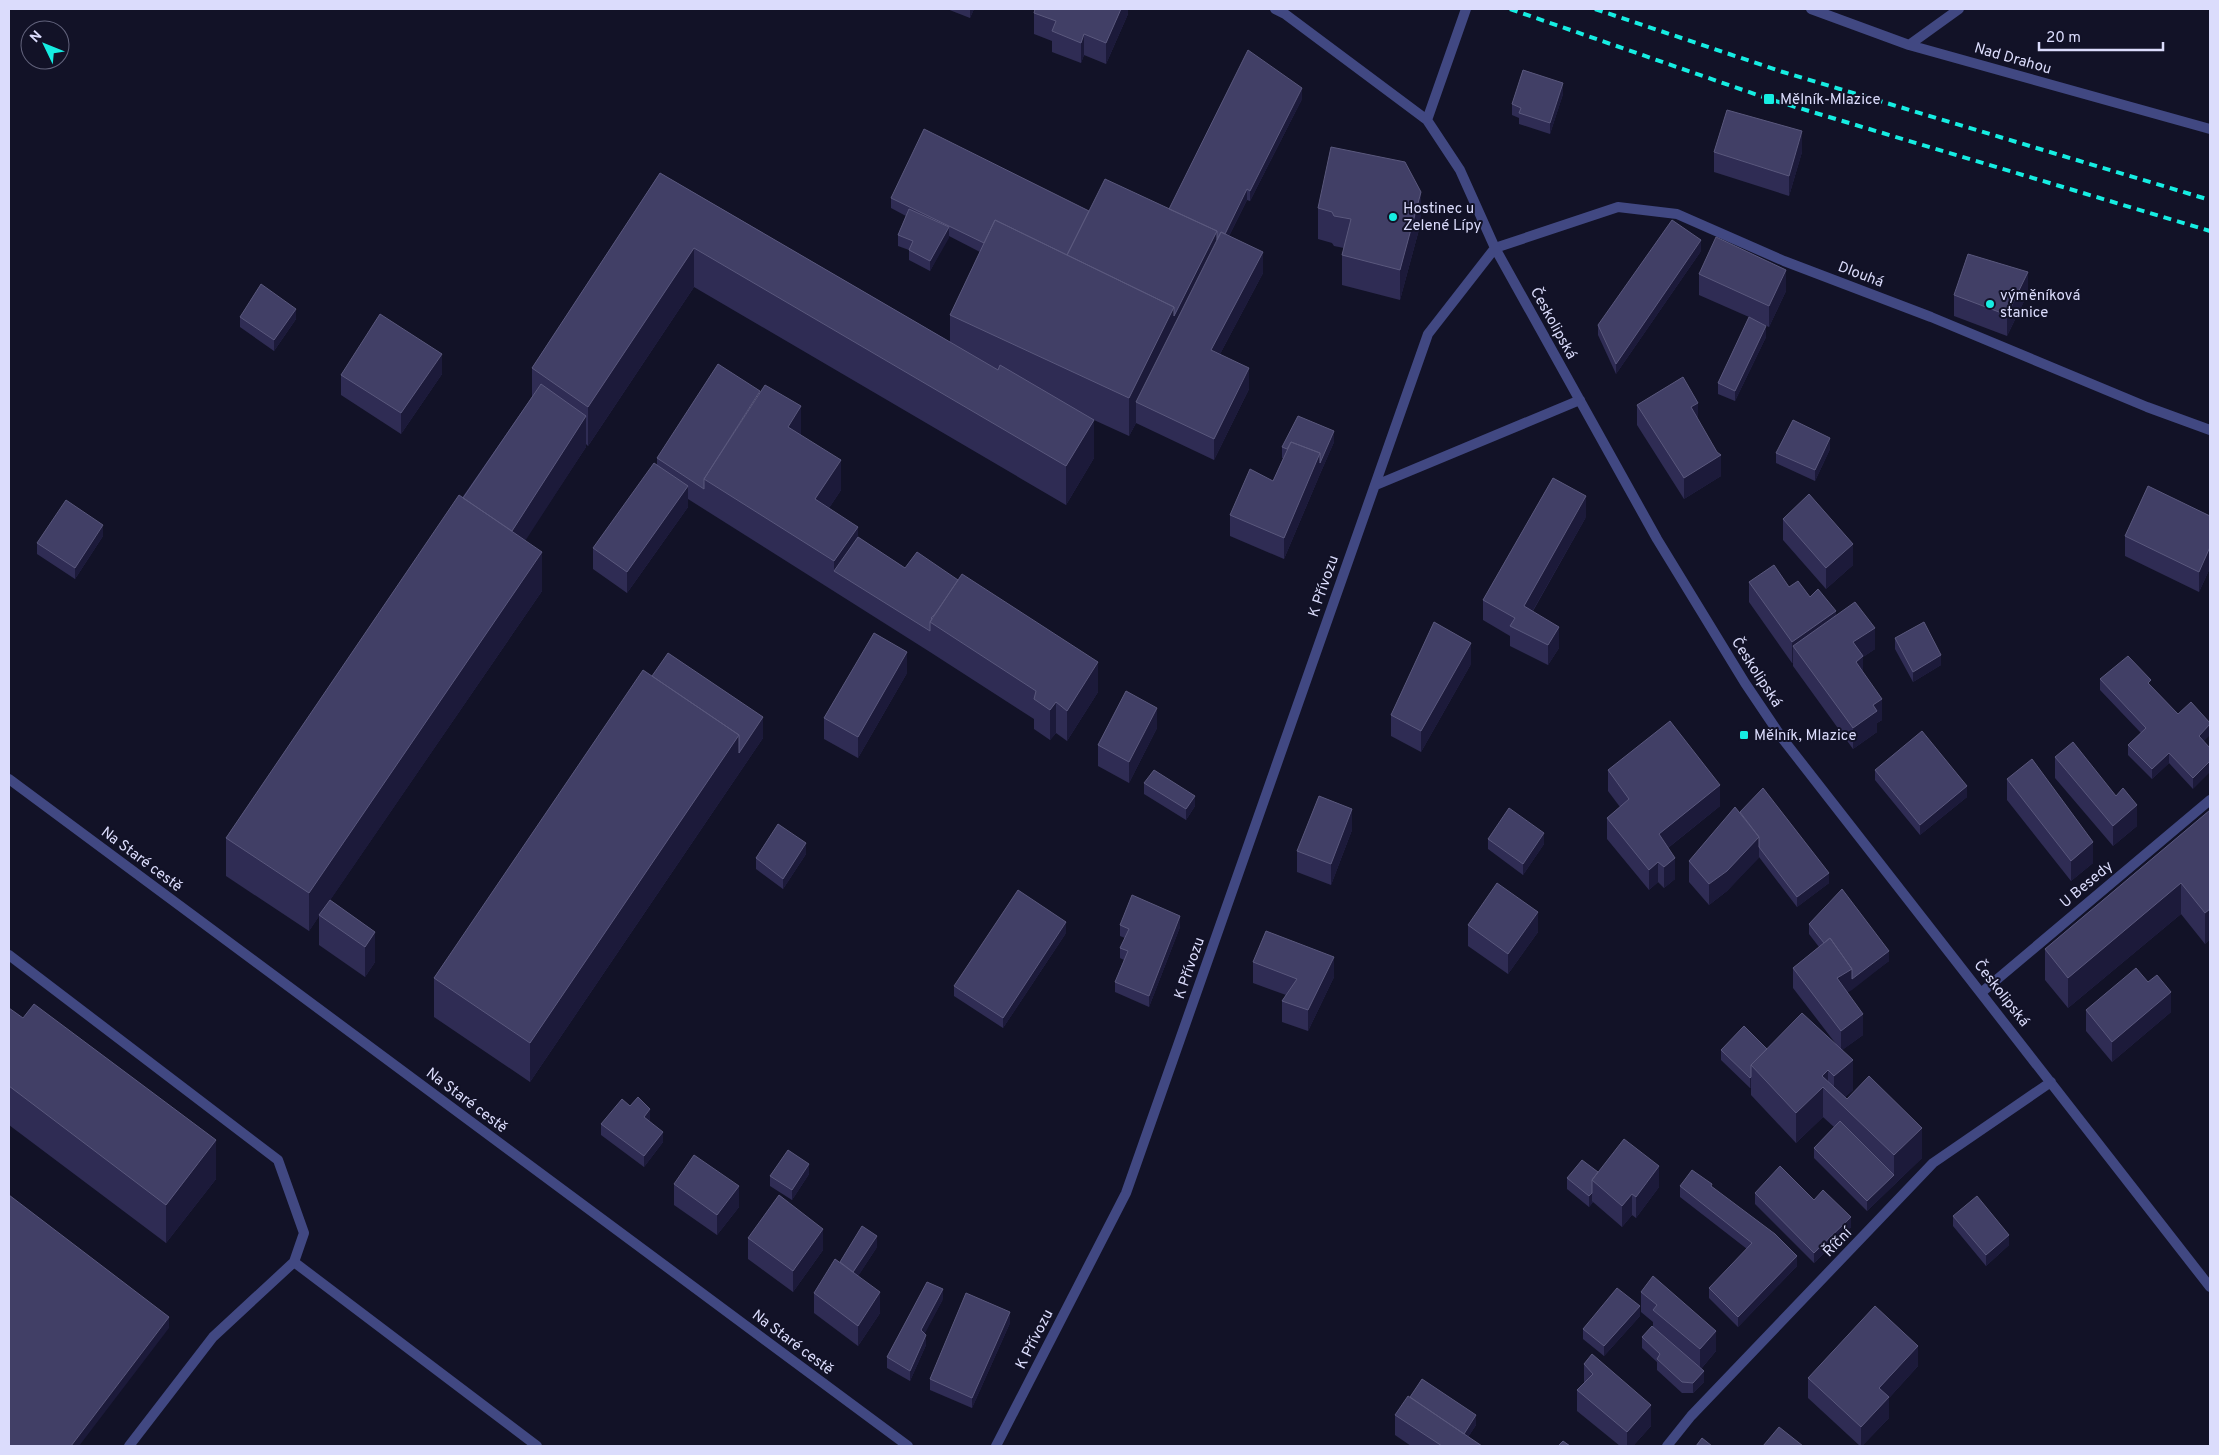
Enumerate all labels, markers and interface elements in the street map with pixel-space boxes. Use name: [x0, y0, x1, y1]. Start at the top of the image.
north arrow: [20, 20, 70, 70]
scale bar: [2039, 20, 2163, 52]
text: N: [27, 28, 46, 47]
text: 20 m: [2046, 29, 2081, 48]
street label: Nad Drahou: [1972, 39, 2053, 80]
place label: Mělník-Mlazice: [1780, 91, 1881, 110]
marker: Mělník-Mlazice: [1762, 92, 1776, 106]
place label: Hostinec u Zelené Lípy: [1403, 200, 1482, 236]
marker: Hostinec u Zelené Lípy: [1387, 211, 1399, 223]
street label: Dlouhá: [1835, 258, 1886, 293]
street label: Českolipská: [1525, 283, 1582, 363]
place label: výměníková stanice: [2000, 287, 2080, 323]
marker: výměníková stanice: [1984, 298, 1996, 310]
street label: K Přívozu: [1305, 553, 1344, 620]
street label: Českolipská: [1726, 633, 1787, 711]
place label: Mělník, Mlazice: [1754, 727, 1856, 746]
marker: Mělník, Mlazice: [1738, 729, 1750, 741]
street label: Na Staré cestě: [97, 823, 186, 897]
street label: U Besedy: [2057, 857, 2117, 913]
street label: K Přívozu: [1171, 935, 1210, 1002]
street label: Českolipská: [1969, 955, 2034, 1031]
street label: Na Staré cestě: [422, 1064, 511, 1138]
street label: Říční: [1819, 1223, 1857, 1262]
street label: Na Staré cestě: [748, 1306, 837, 1380]
street label: K Přívozu: [1012, 1307, 1058, 1373]

